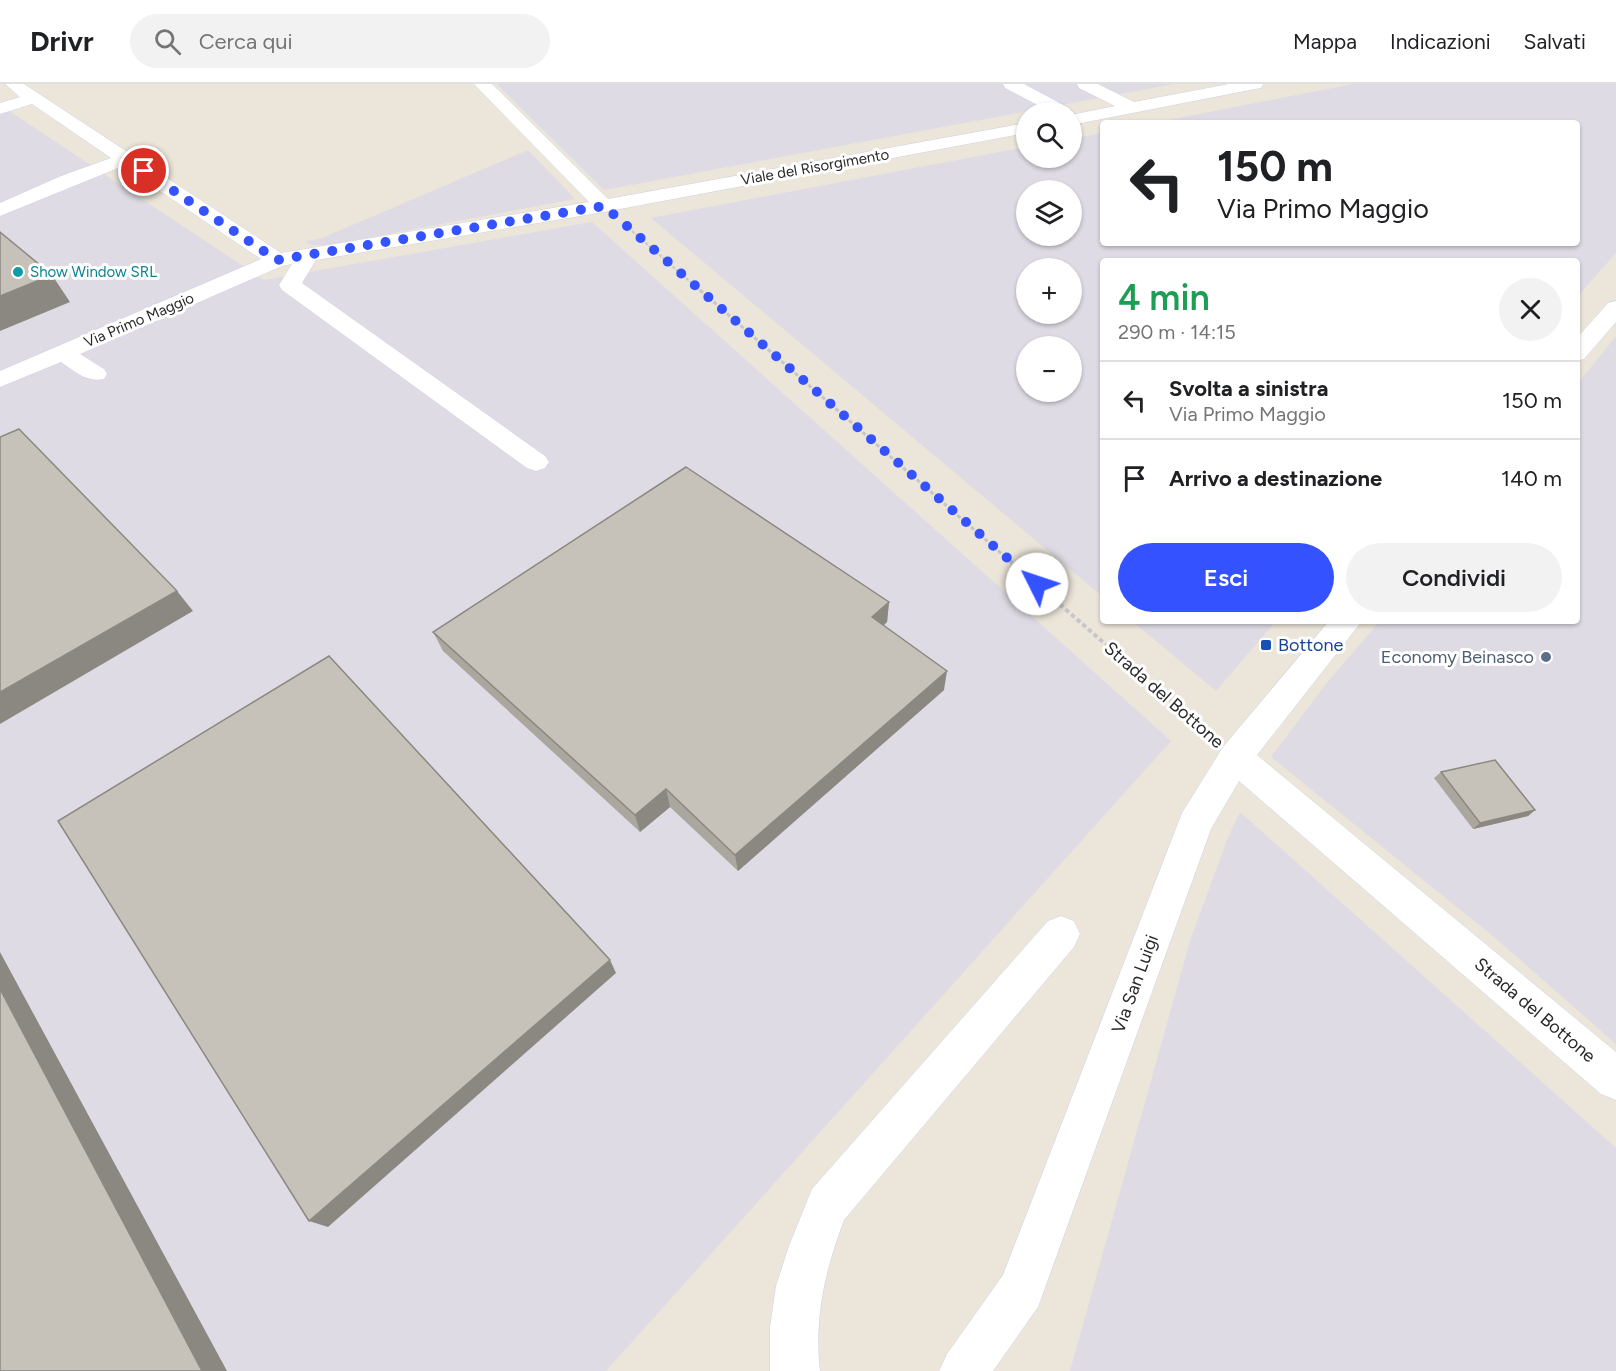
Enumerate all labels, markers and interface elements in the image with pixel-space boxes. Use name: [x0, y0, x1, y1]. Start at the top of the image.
search box: [130, 14, 550, 68]
text: Drivr: [30, 24, 94, 58]
icon: search: [151, 25, 184, 58]
text: Cerca qui: [199, 28, 293, 55]
text: Mappa: [1293, 29, 1357, 54]
text: Indicazioni: [1390, 29, 1491, 54]
text: Salvati: [1524, 29, 1586, 54]
map controls: [1016, 102, 1082, 402]
button: search: [1016, 102, 1082, 168]
text: 150 m: [1217, 141, 1333, 192]
icon: left: [1118, 144, 1196, 222]
pin: [118, 145, 169, 196]
street label: Viale del Risorgimento: [739, 145, 891, 189]
icon: arrive: [127, 154, 160, 187]
button: layers: [1016, 180, 1082, 246]
text: Via Primo Maggio: [1217, 192, 1429, 225]
button: +: [1016, 258, 1082, 324]
place label: Show Window SRL: [30, 263, 157, 281]
marker: Show Window SRL: [11, 265, 25, 279]
text: 4 min: [1118, 276, 1210, 319]
button: close: [1499, 278, 1562, 341]
street label: Via Primo Maggio: [81, 289, 197, 351]
text: 290 m · 14:15: [1118, 320, 1236, 344]
button: −: [1016, 336, 1082, 402]
text: Svolta a sinistra: [1169, 375, 1328, 402]
icon: left: [1118, 384, 1151, 417]
text: 150 m: [1502, 387, 1562, 414]
text: Via Primo Maggio: [1169, 402, 1326, 426]
icon: arrive: [1118, 462, 1151, 495]
text: Arrivo a destinazione: [1169, 465, 1382, 492]
text: 140 m: [1501, 465, 1562, 492]
button: Esci: [1118, 543, 1334, 612]
button: Condividi: [1346, 543, 1562, 612]
position arrow: [1005, 552, 1069, 616]
place label: Bottone: [1278, 634, 1343, 656]
street label: Strada del Bottone: [1100, 637, 1228, 753]
marker: Bottone: [1259, 638, 1273, 652]
place label: Economy Beinasco: [1381, 646, 1534, 668]
marker: Economy Beinasco: [1539, 650, 1553, 664]
street label: Via San Luigi: [1107, 932, 1163, 1036]
street label: Strada del Bottone: [1470, 953, 1600, 1067]

